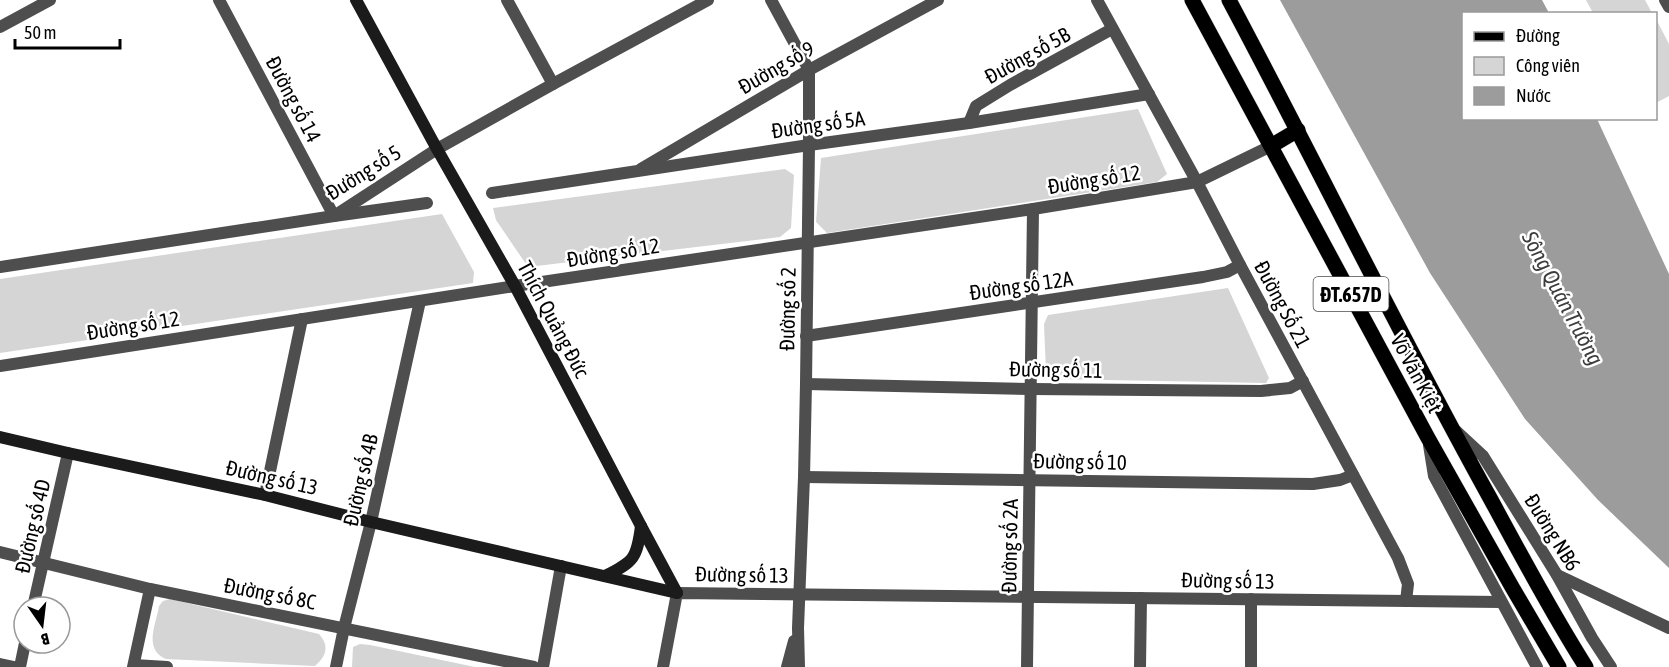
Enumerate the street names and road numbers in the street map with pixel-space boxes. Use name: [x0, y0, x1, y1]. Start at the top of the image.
street label: Đường số 5B: [980, 22, 1074, 88]
street label: Đường số 9: [734, 36, 818, 98]
street label: Đường số 14: [261, 52, 327, 146]
street label: Đường số 5A: [770, 105, 867, 142]
street label: Đường số 5: [321, 140, 405, 204]
street label: Đường số 12: [1046, 160, 1142, 198]
street label: Đường số 12: [565, 233, 661, 271]
street label: Đường Số 21: [1250, 256, 1316, 352]
street label: Thích Quảng Đức: [513, 257, 595, 382]
street label: Đường số 12A: [968, 266, 1075, 304]
street label: Đường số 2: [774, 267, 800, 351]
road number: ĐT.657D: [1314, 277, 1388, 311]
street label: Đường số 12: [85, 306, 181, 344]
street label: Võ Văn Kiệt: [1386, 330, 1448, 416]
street label: Đường số 11: [1009, 356, 1103, 382]
street label: Đường số 4B: [338, 432, 382, 528]
street label: Đường số 10: [1033, 448, 1127, 474]
street label: Đường số 13: [224, 455, 320, 499]
street label: Đường số 4D: [10, 477, 54, 575]
street label: Đường NB6: [1520, 489, 1586, 575]
street label: Đường số 2A: [996, 498, 1022, 593]
street label: Đường số 13: [695, 561, 789, 587]
street label: Đường số 13: [1181, 567, 1275, 593]
street label: Đường số 8C: [222, 572, 319, 614]

